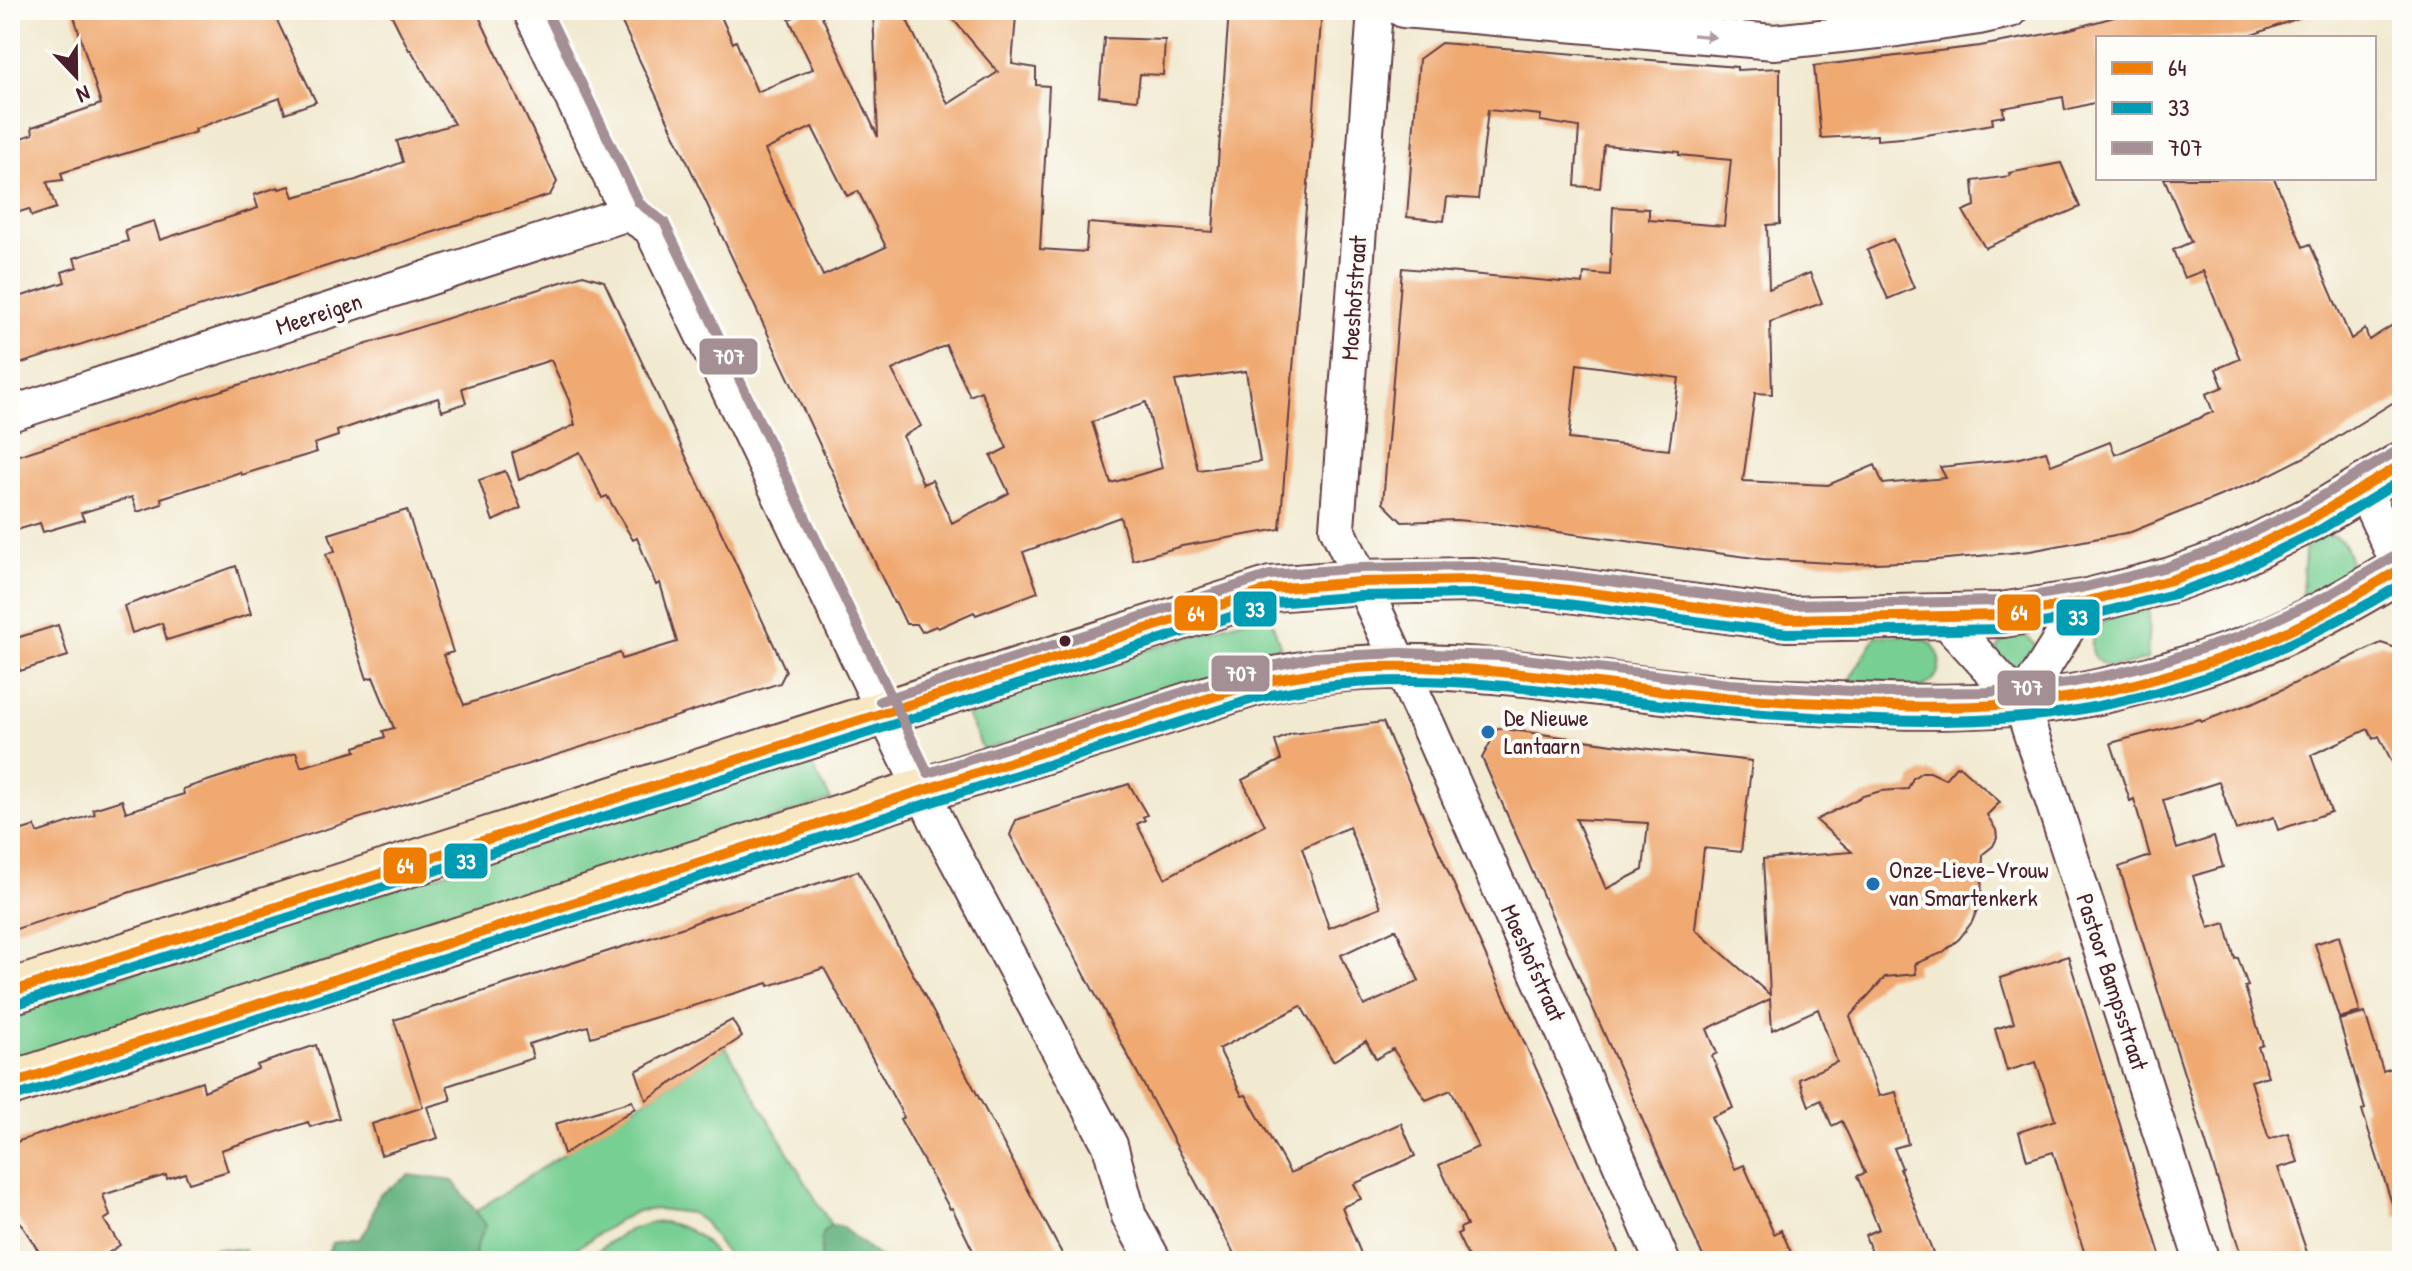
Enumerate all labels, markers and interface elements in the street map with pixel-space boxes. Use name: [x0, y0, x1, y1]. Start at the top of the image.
one-way arrow: [1692, 30, 1717, 43]
north arrow: [36, 36, 116, 116]
legend: [2096, 36, 2376, 180]
text: 64: [2168, 51, 2187, 83]
text: N: [72, 78, 95, 111]
text: 33: [2168, 91, 2190, 123]
text: 707: [2168, 131, 2203, 163]
street label: Moeshofstraat: [1333, 234, 1373, 361]
street label: Meereigen: [272, 284, 366, 342]
line badge: 707: [698, 337, 759, 376]
text: 707: [712, 341, 745, 371]
line badge: 33: [1232, 590, 1278, 628]
line badge: 64: [1996, 593, 2042, 632]
line badge: 64: [1173, 594, 1219, 632]
text: 33: [1245, 594, 1265, 624]
text: 64: [2010, 597, 2028, 627]
text: 64: [1187, 598, 1205, 628]
line badge: 33: [2055, 598, 2101, 637]
text: 33: [2068, 602, 2088, 632]
unlabelled marker: [1057, 633, 1073, 649]
line badge: 707: [1210, 654, 1271, 693]
text: 707: [1224, 658, 1257, 688]
line badge: 707: [1996, 669, 2057, 707]
text: 707: [2010, 672, 2043, 702]
place label: De Nieuwe Lantaarn: [1504, 701, 1589, 761]
marker: De Nieuwe Lantaarn: [1479, 723, 1497, 741]
line badge: 33: [443, 842, 489, 880]
line badge: 64: [382, 846, 428, 885]
text: 33: [456, 846, 476, 876]
text: 64: [396, 850, 414, 880]
place label: Onze-Lieve-Vrouw van Smartenkerk: [1889, 853, 2049, 913]
marker: Onze-Lieve-Vrouw van Smartenkerk: [1864, 875, 1882, 893]
street label: Pastoor Bampsstraat: [2069, 889, 2157, 1075]
street label: Moeshofstraat: [1494, 899, 1574, 1027]

